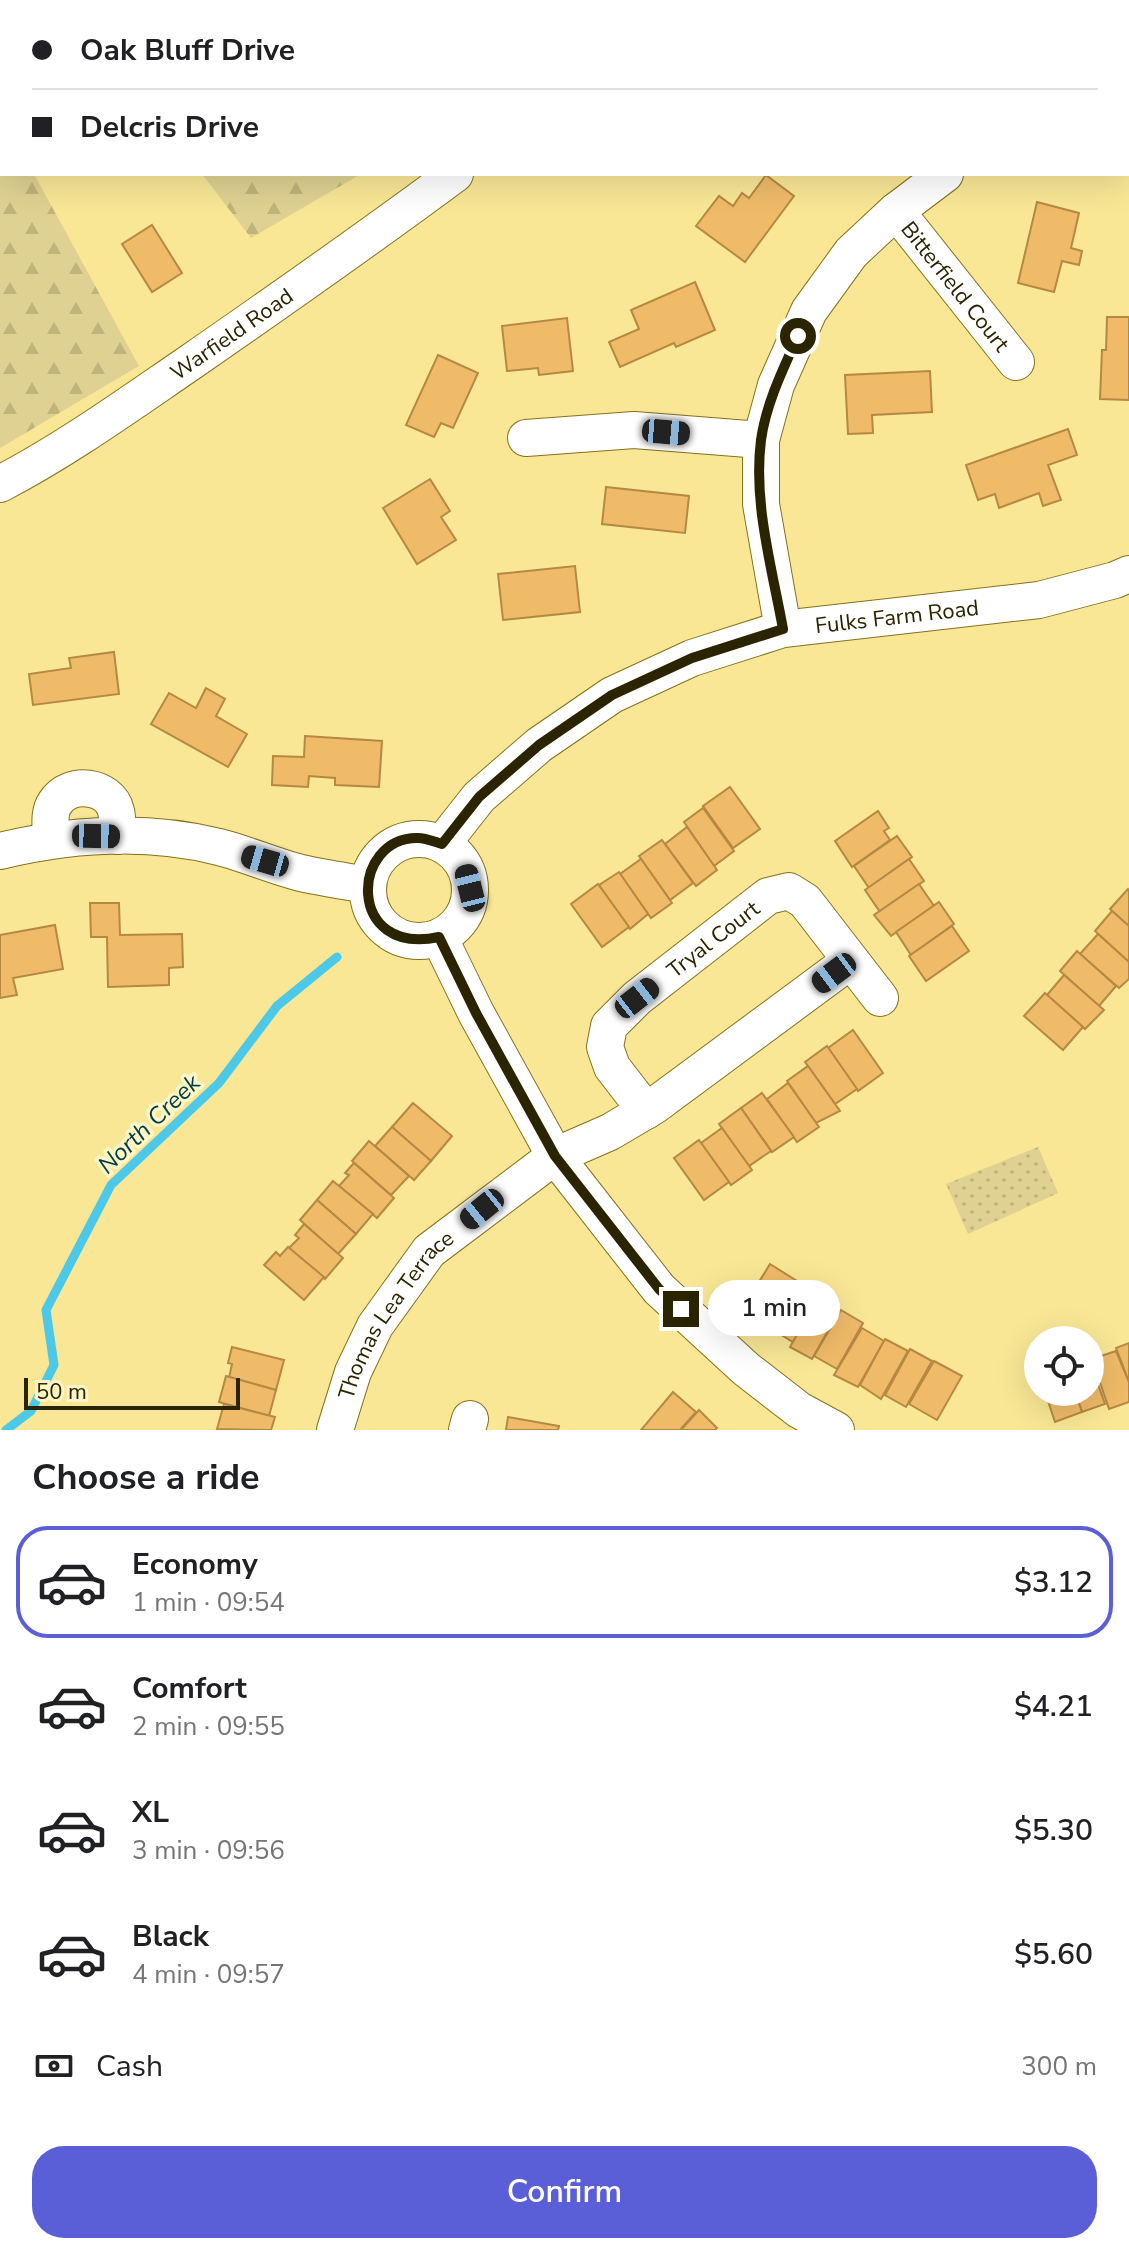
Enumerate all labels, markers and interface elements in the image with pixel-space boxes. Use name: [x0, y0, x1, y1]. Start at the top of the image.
text: Oak Bluff Drive: [80, 30, 295, 71]
text: Delcris Drive: [80, 107, 259, 148]
street label: Bitterfield Court: [894, 215, 1016, 359]
street label: Warfield Road: [165, 281, 299, 388]
route start: [780, 318, 816, 354]
car: [641, 418, 691, 446]
street label: Fulks Farm Road: [814, 593, 981, 641]
car: [72, 824, 120, 848]
car: [239, 843, 291, 879]
car: [453, 862, 487, 914]
street label: Tryal Court: [661, 894, 766, 985]
car: [808, 949, 860, 997]
car: [611, 974, 663, 1022]
water label: North Creek: [91, 1066, 208, 1181]
car: [456, 1185, 508, 1233]
street label: Thomas Lea Terrace: [331, 1224, 460, 1403]
callout: 1 min: [709, 1281, 841, 1337]
text: 1 min: [741, 1290, 807, 1325]
route end: [663, 1291, 699, 1327]
map controls: [1024, 1326, 1104, 1406]
button: locate: [1024, 1326, 1104, 1406]
scale bar: [24, 1374, 240, 1410]
text: 50 m: [36, 1377, 87, 1407]
text: Choose a ride: [32, 1453, 260, 1502]
text: Economy: [132, 1544, 258, 1585]
icon: car: [36, 1546, 108, 1618]
text: $3.12: [1014, 1562, 1093, 1603]
text: 1 min · 09:54: [132, 1585, 285, 1620]
text: Comfort: [132, 1668, 247, 1709]
icon: car: [36, 1670, 108, 1742]
text: $4.21: [1014, 1686, 1093, 1727]
text: 2 min · 09:55: [132, 1709, 285, 1744]
text: XL: [132, 1792, 169, 1833]
icon: car: [36, 1794, 108, 1866]
text: $5.30: [1014, 1810, 1093, 1851]
text: 3 min · 09:56: [132, 1833, 285, 1868]
text: Black: [132, 1916, 209, 1957]
icon: car: [36, 1918, 108, 1990]
text: $5.60: [1014, 1934, 1093, 1975]
text: 4 min · 09:57: [132, 1957, 285, 1992]
icon: cash: [32, 2044, 76, 2088]
text: Cash: [96, 2046, 163, 2087]
text: 300 m: [1021, 2049, 1097, 2084]
button: Confirm: [32, 2146, 1097, 2238]

